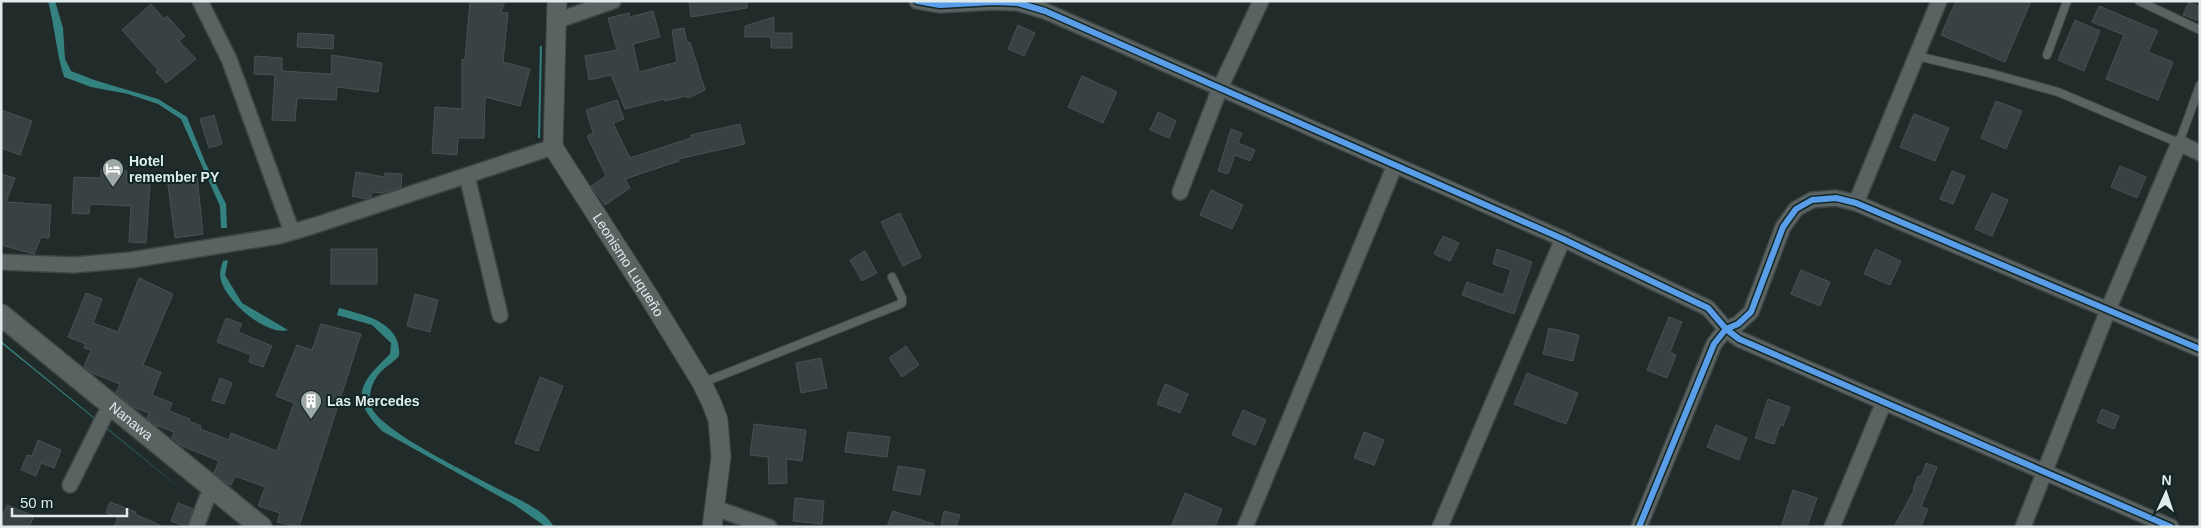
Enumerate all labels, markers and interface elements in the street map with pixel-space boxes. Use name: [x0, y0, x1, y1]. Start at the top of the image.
place label: Hotel remember PY: [129, 153, 220, 185]
hotel icon: Hotel remember PY: [101, 157, 125, 188]
street label: Leonismo Luqueño: [590, 210, 667, 320]
building icon: Las Mercedes: [299, 389, 323, 420]
place label: Las Mercedes: [327, 393, 420, 409]
street label: Nanawa: [106, 399, 156, 444]
north arrow: [2141, 468, 2191, 518]
text: N: [2161, 472, 2172, 488]
scale bar: [12, 486, 128, 518]
text: 50 m: [20, 494, 53, 511]

